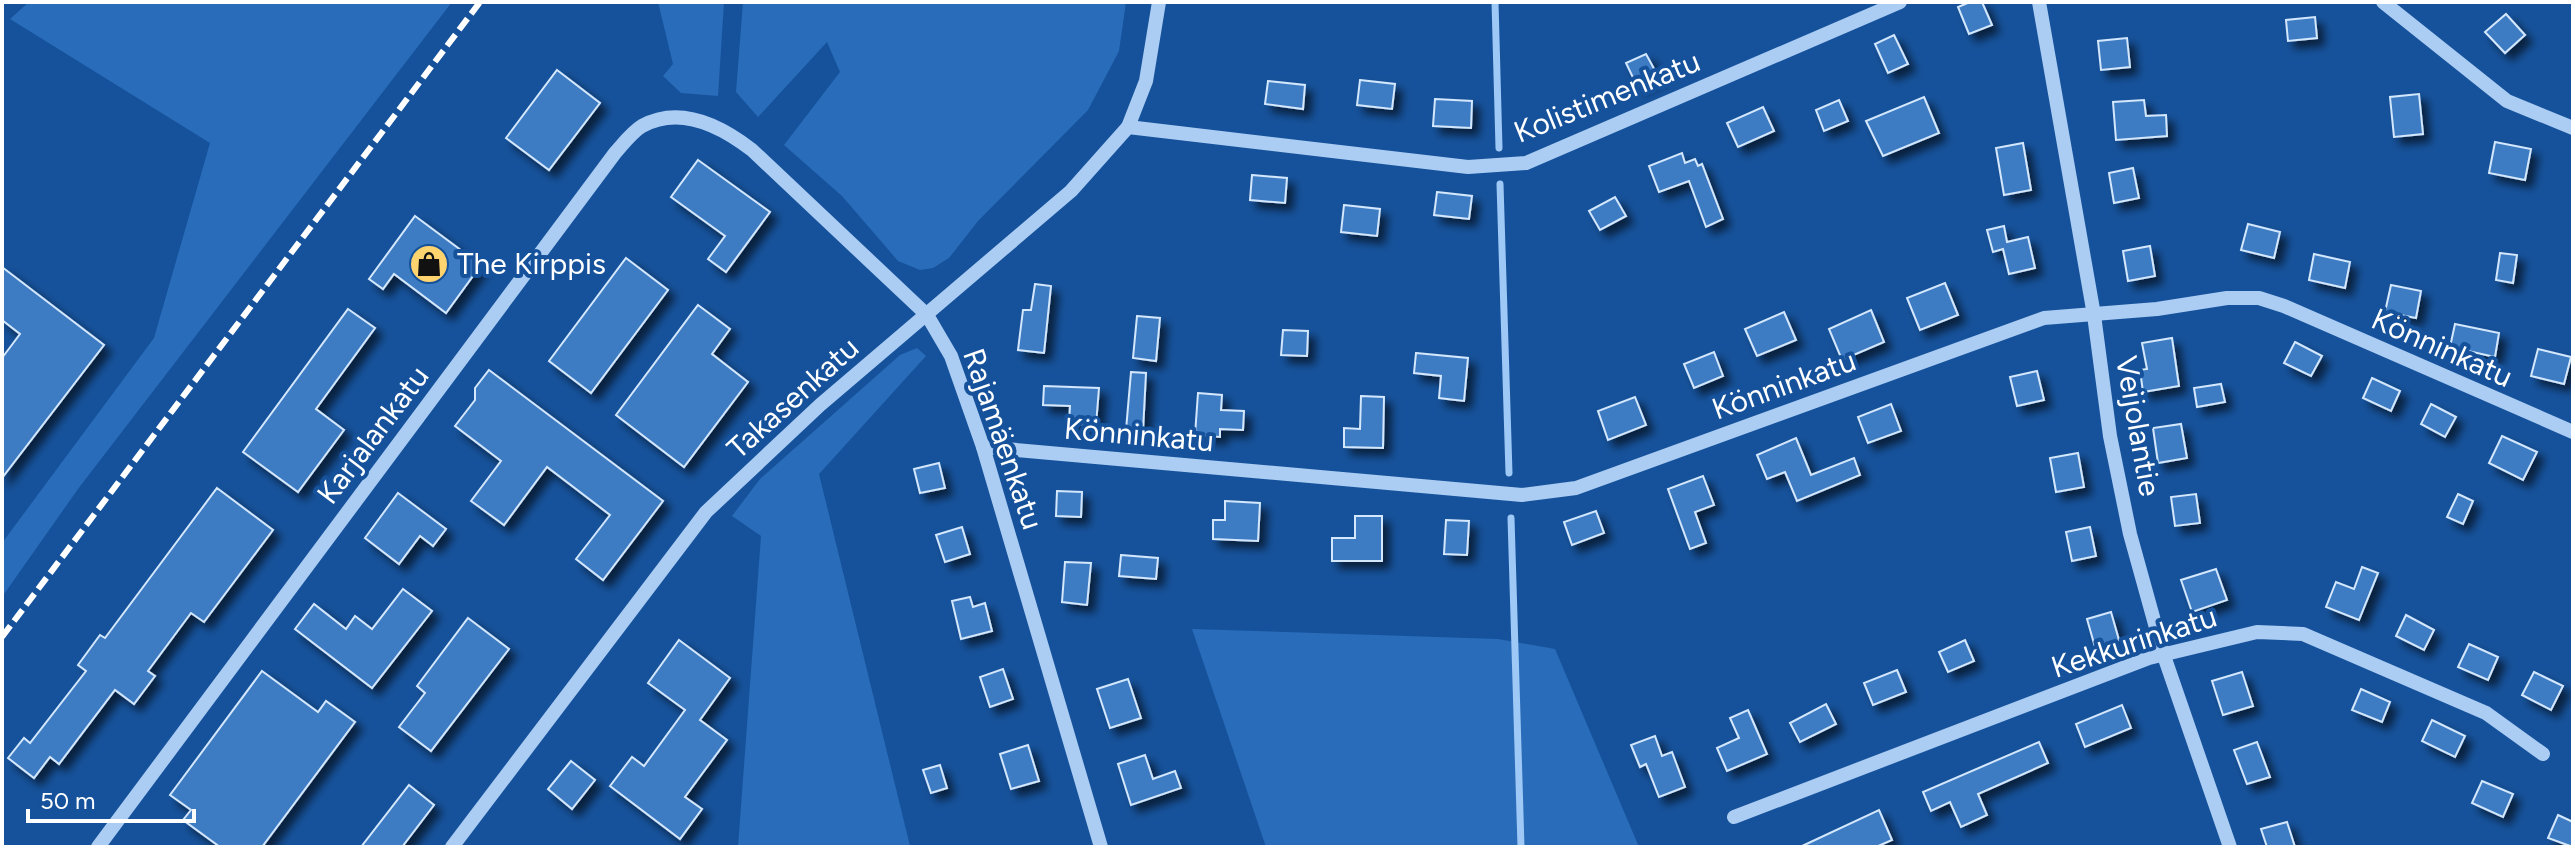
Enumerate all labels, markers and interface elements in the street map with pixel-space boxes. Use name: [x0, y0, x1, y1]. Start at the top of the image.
street label: Kolistimenkatu: [1508, 42, 1705, 151]
shop icon: The Kirppis: [408, 243, 450, 285]
place label: The Kirppis: [457, 245, 606, 282]
street label: Könninkatu: [2366, 300, 2518, 395]
street label: Takasenkatu: [719, 329, 866, 466]
street label: Könninkatu: [1707, 341, 1861, 428]
street label: Rajamäenkatu: [955, 343, 1052, 534]
street label: Veijolantie: [2108, 353, 2169, 499]
street label: Karjalankatu: [309, 358, 436, 511]
street label: Könninkatu: [1063, 410, 1215, 459]
street label: Kekkurinkatu: [2046, 597, 2221, 686]
scale bar: [28, 773, 194, 823]
text: 50 m: [40, 786, 96, 815]

